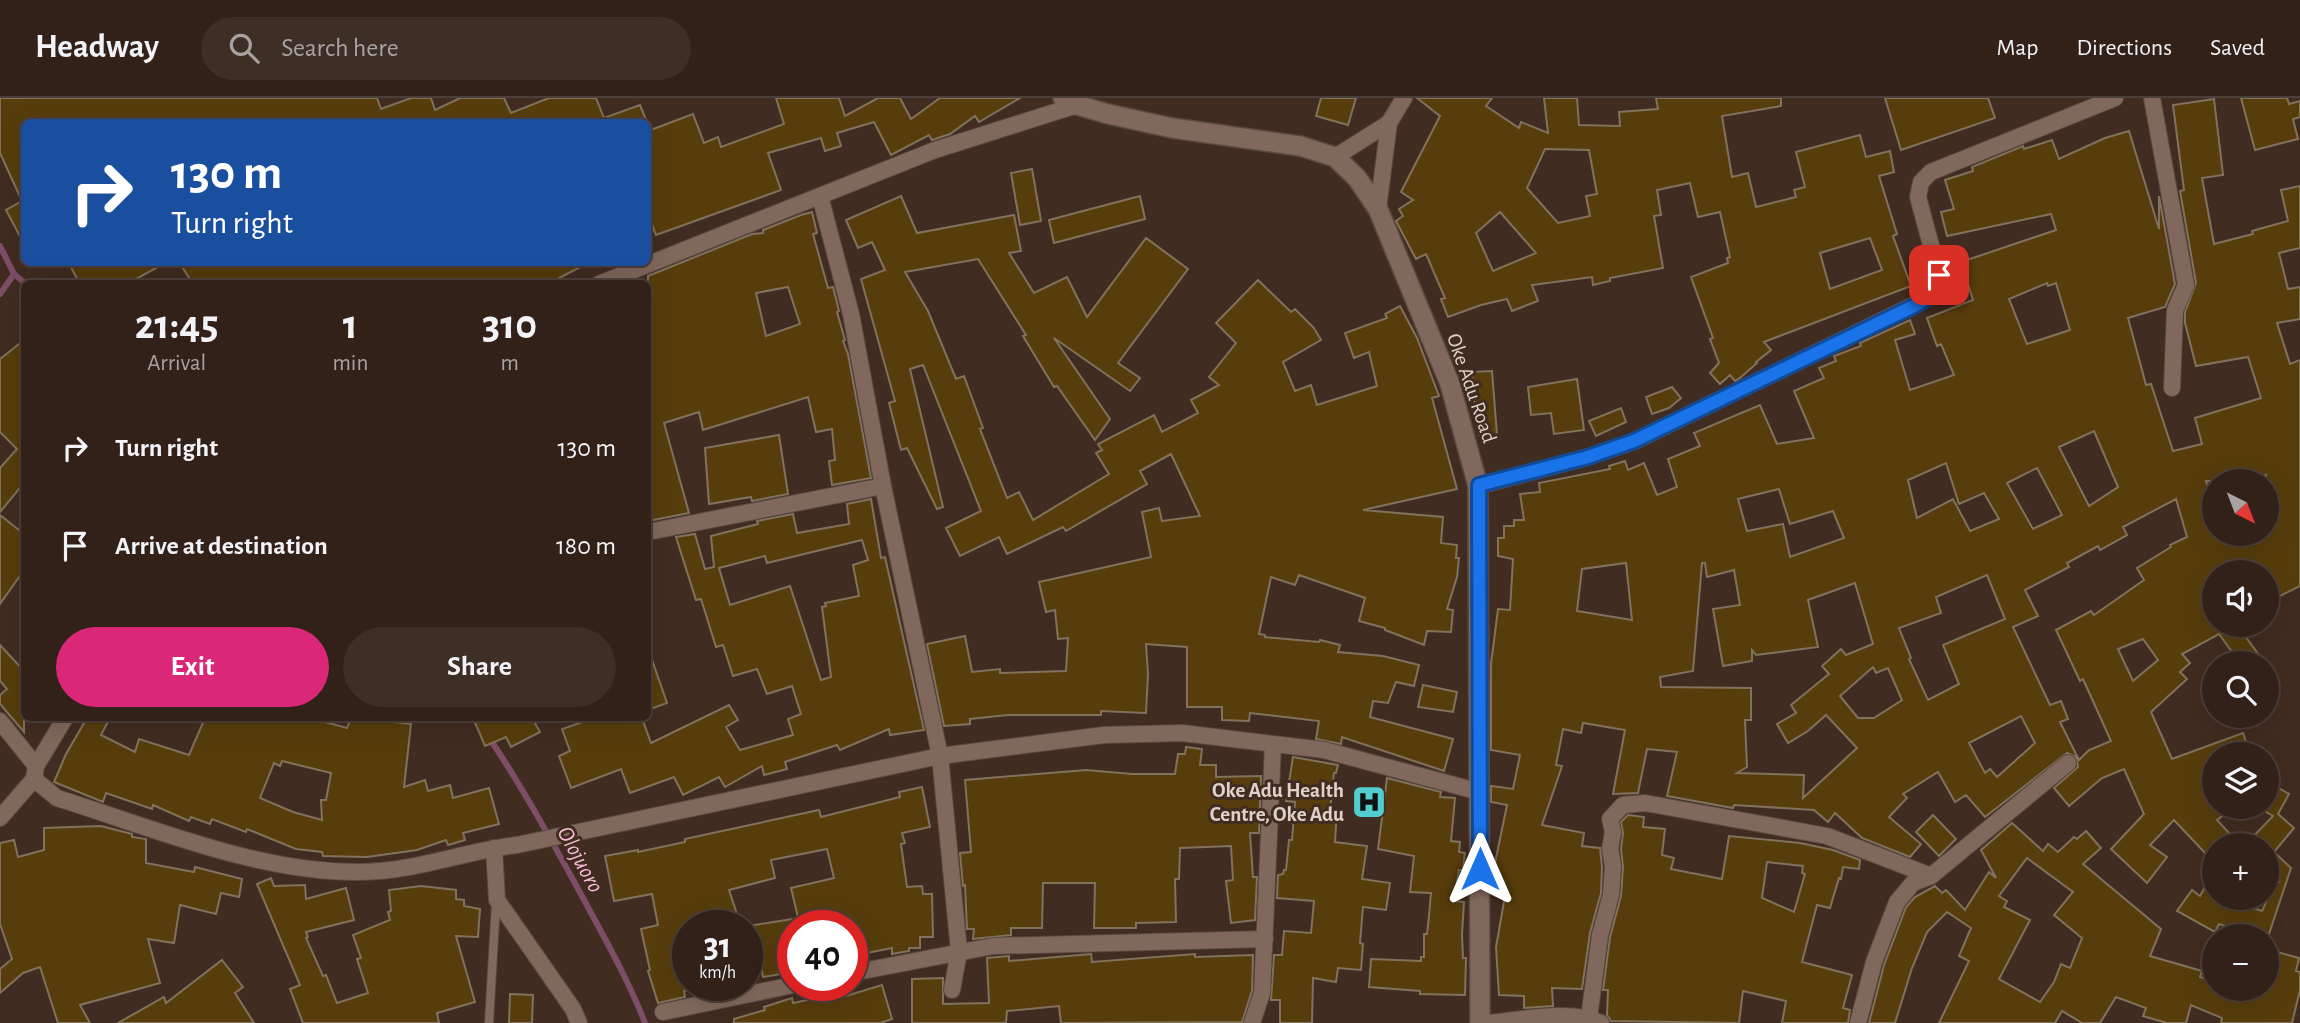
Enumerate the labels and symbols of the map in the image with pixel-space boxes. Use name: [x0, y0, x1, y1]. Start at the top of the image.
pin: [1909, 245, 1969, 305]
street label: Oke Adu Road: [1443, 331, 1500, 446]
north arrow: [2202, 469, 2278, 546]
place label: Oke Adu Health Centre, Oke Adu: [1210, 780, 1344, 825]
hospital icon: Oke Adu Health Centre, Oke Adu: [1350, 783, 1388, 821]
water label: Olojuoro: [552, 823, 607, 897]
position arrow: [1443, 832, 1517, 906]
speed limit sign: 40: [777, 910, 868, 1001]

